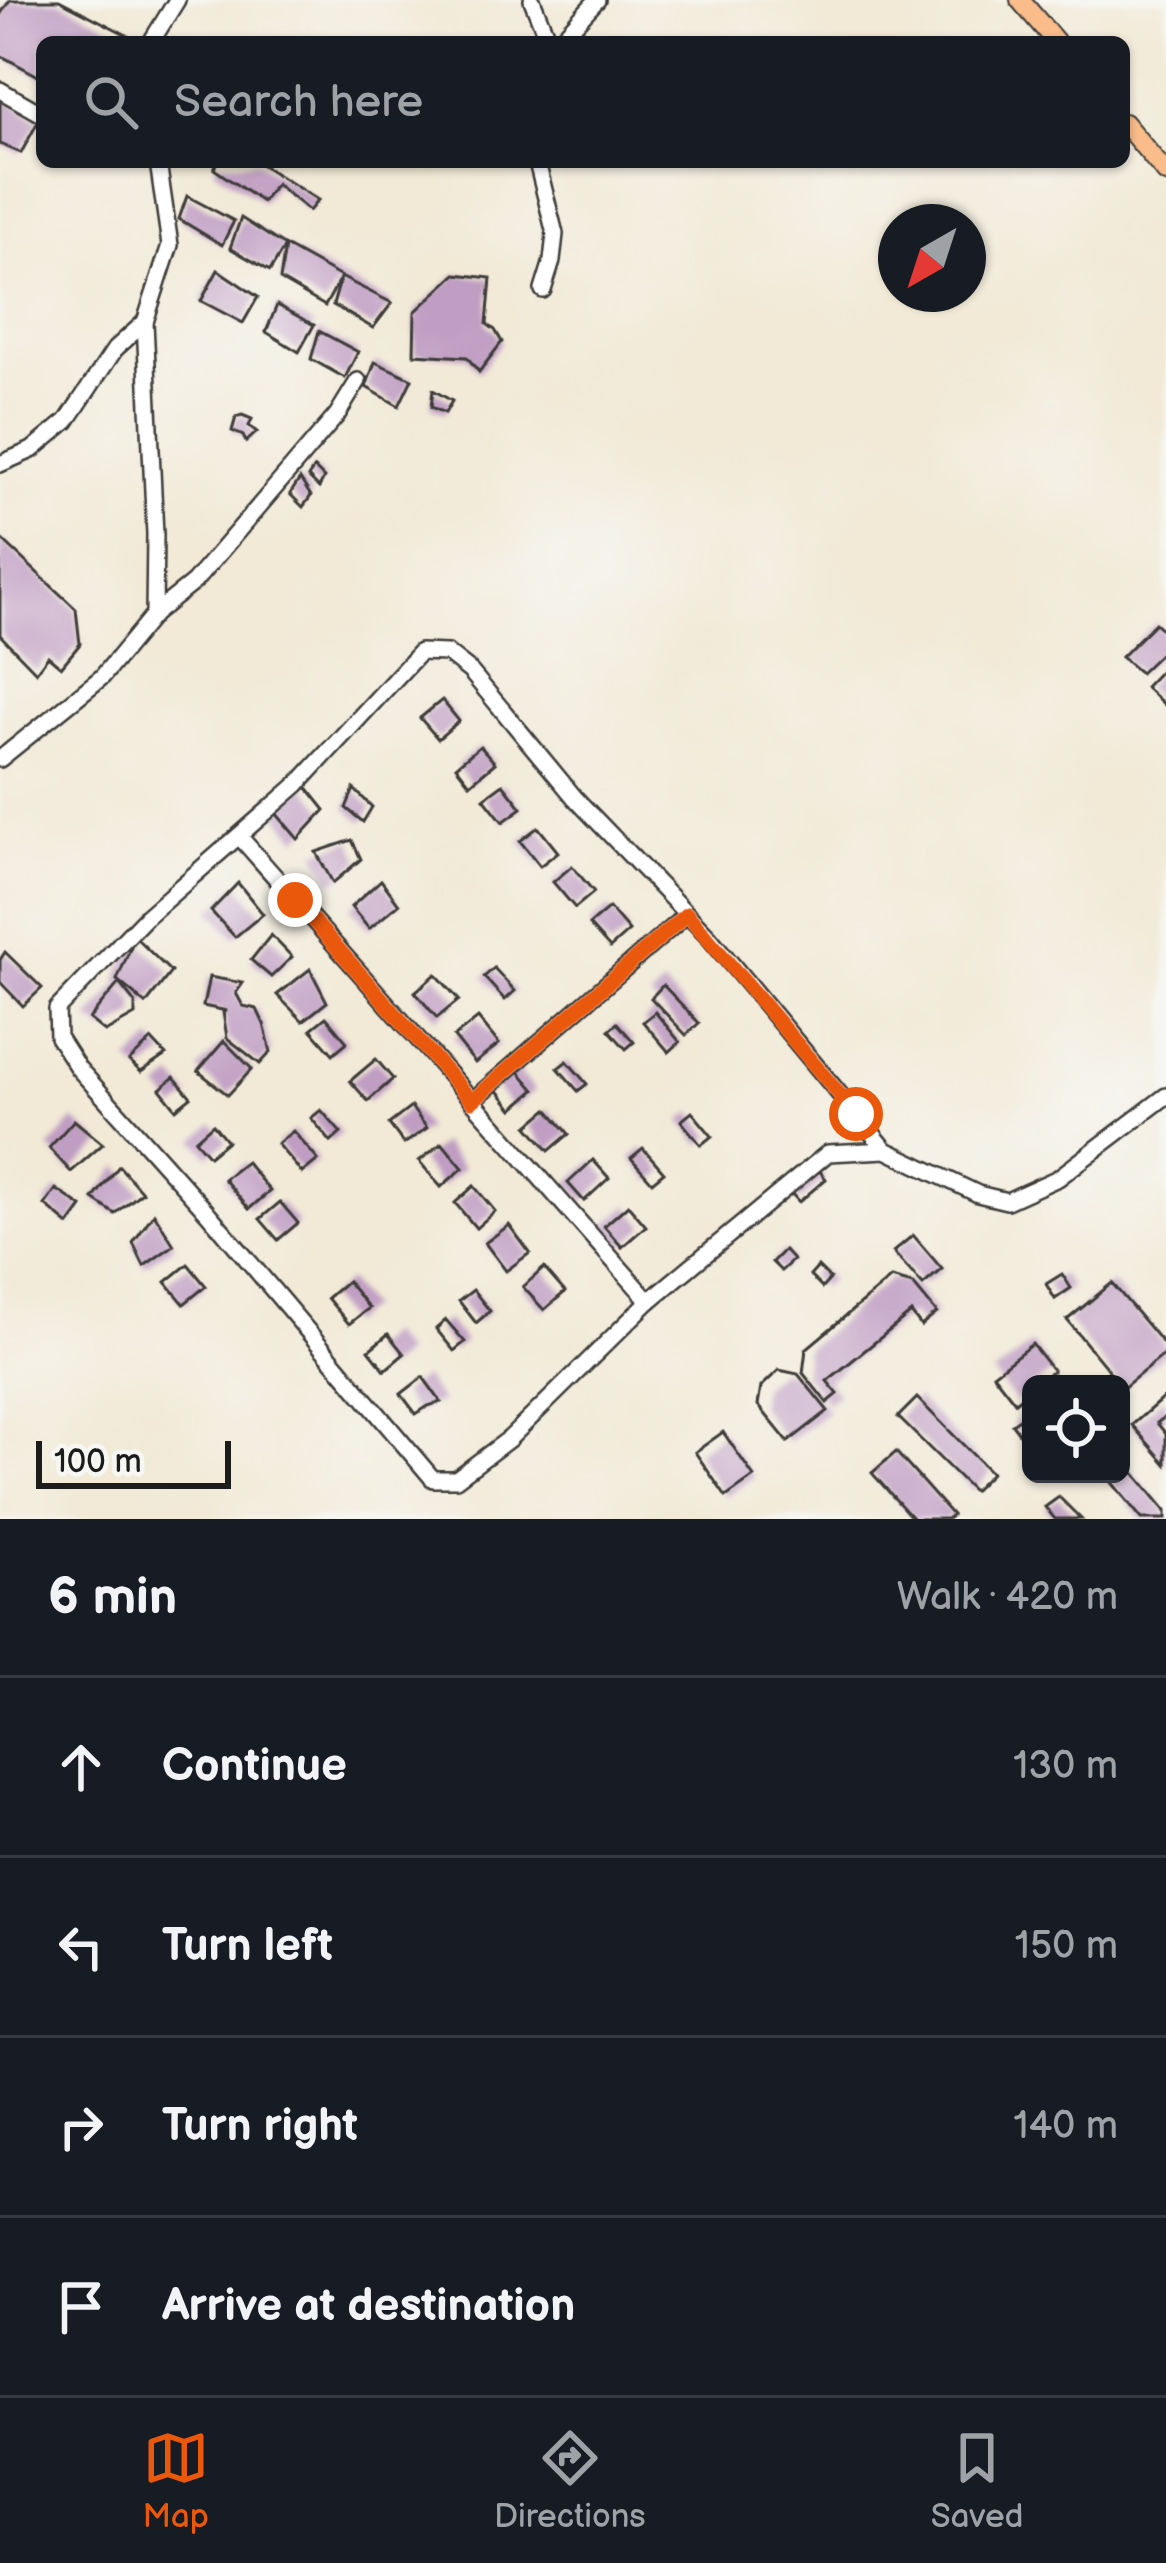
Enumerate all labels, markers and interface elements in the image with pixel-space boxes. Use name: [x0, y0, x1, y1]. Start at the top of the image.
search box: [36, 36, 1130, 168]
icon: search: [78, 69, 144, 135]
text: Search here: [174, 75, 423, 130]
north arrow: [878, 204, 986, 312]
route end: [268, 873, 322, 927]
route start: [829, 1087, 883, 1141]
map controls: [1022, 1375, 1130, 1483]
button: locate: [1022, 1375, 1130, 1483]
scale bar: [36, 1435, 231, 1488]
text: 100 m: [54, 1442, 142, 1482]
text: 6 min: [48, 1567, 177, 1628]
text: Walk · 420 m: [897, 1574, 1118, 1621]
icon: ahead: [48, 1734, 114, 1800]
text: Continue: [162, 1739, 347, 1794]
text: 130 m: [1013, 1743, 1118, 1790]
icon: left: [48, 1914, 114, 1980]
text: Turn left: [162, 1919, 333, 1974]
text: 150 m: [1015, 1923, 1118, 1970]
icon: right: [48, 2094, 114, 2160]
text: Turn right: [162, 2099, 358, 2154]
text: 140 m: [1013, 2103, 1118, 2150]
icon: arrive: [48, 2274, 114, 2340]
text: Arrive at destination: [162, 2279, 575, 2334]
tab: Map: [143, 2425, 209, 2537]
tab: Directions: [494, 2425, 646, 2537]
tab: Saved: [931, 2425, 1023, 2537]

